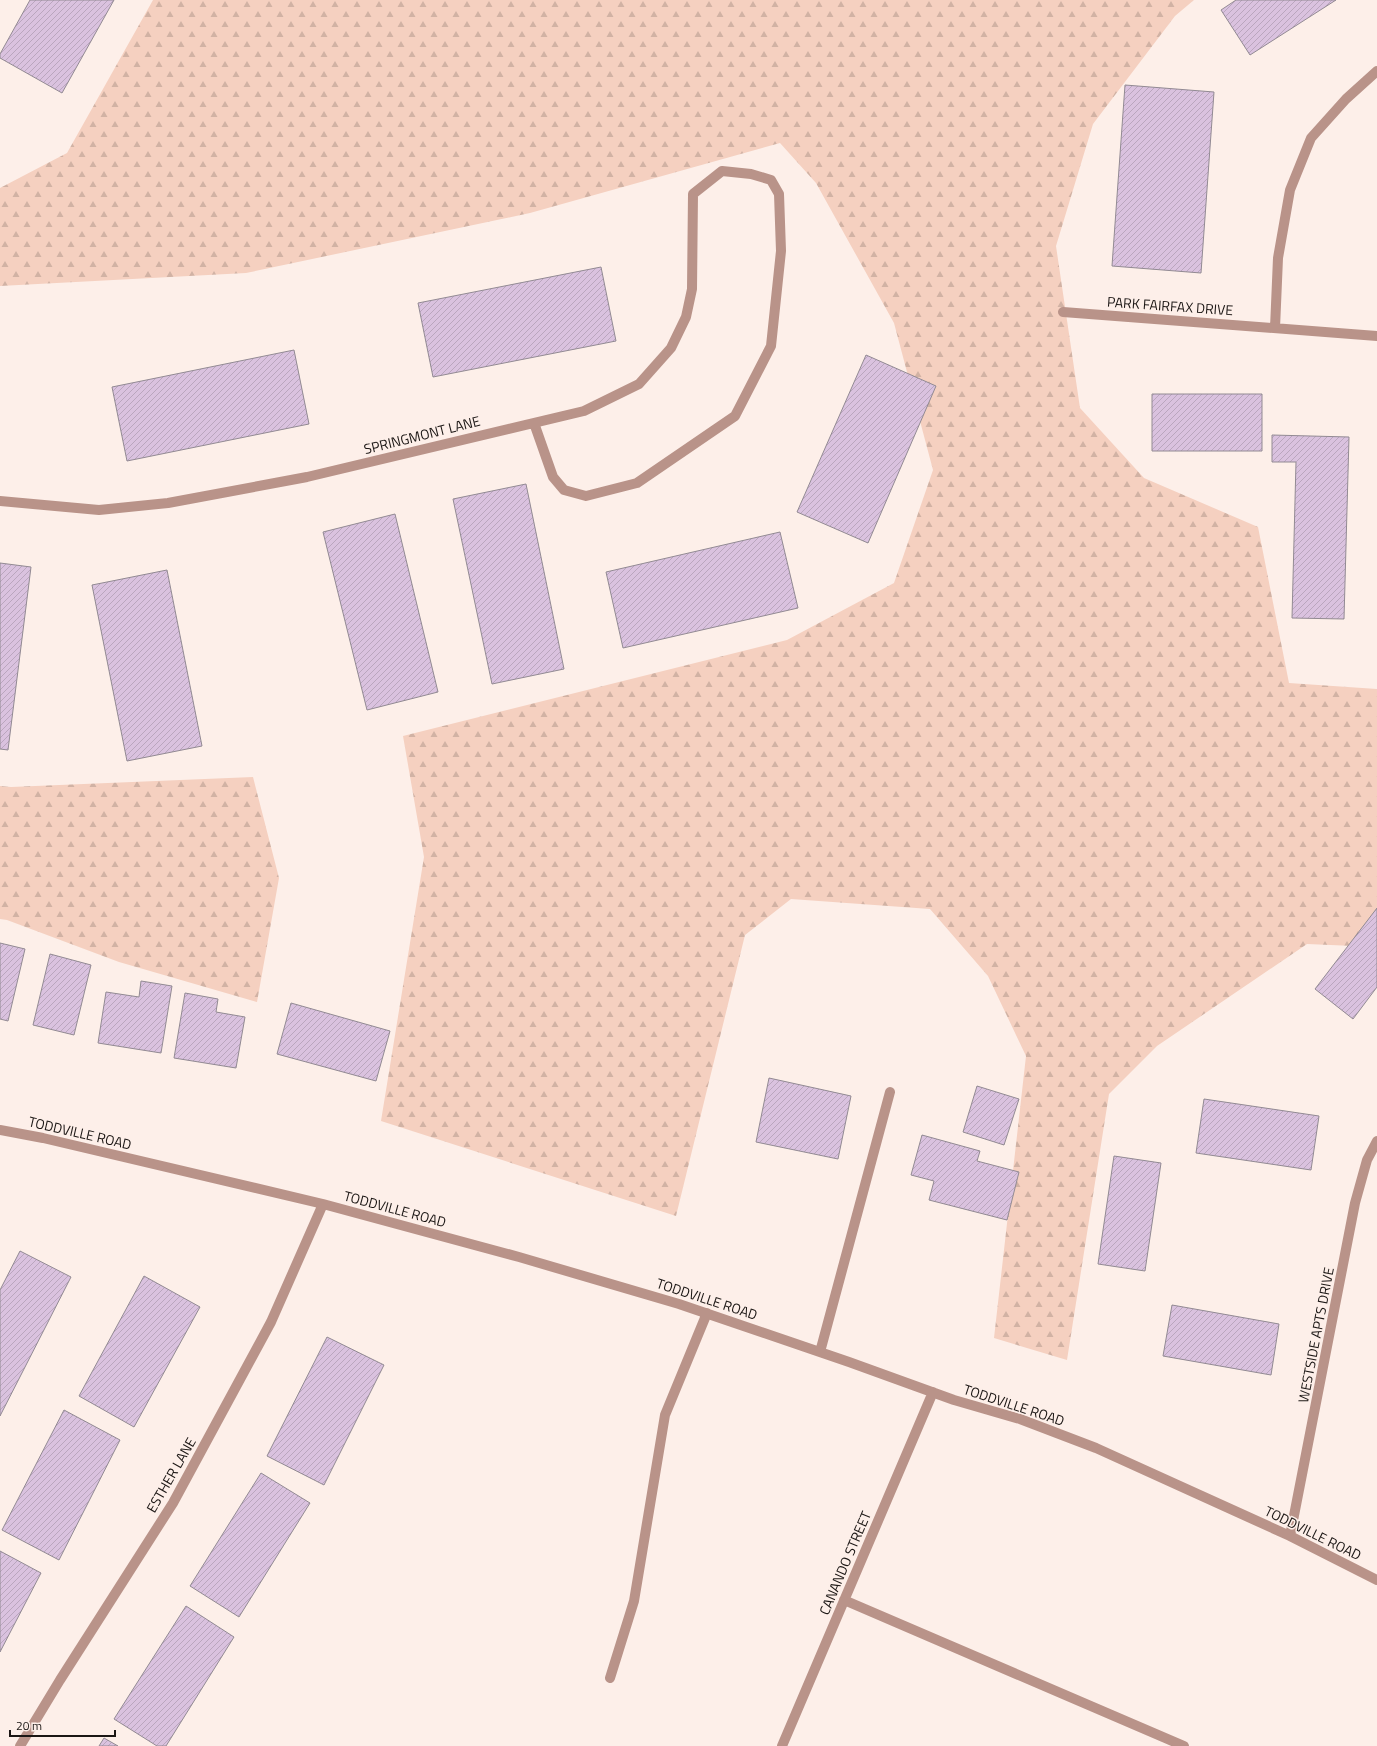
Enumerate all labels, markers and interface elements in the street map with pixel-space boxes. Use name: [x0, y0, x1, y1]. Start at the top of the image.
street label: PARK FAIRFAX DRIVE: [1106, 291, 1234, 320]
street label: SPRINGMONT LANE: [362, 410, 482, 459]
street label: TODDVILLE ROAD: [27, 1110, 134, 1155]
street label: TODDVILLE ROAD: [342, 1185, 449, 1232]
street label: WESTSIDE APTS DRIVE: [1292, 1265, 1339, 1404]
street label: TODDVILLE ROAD: [654, 1272, 760, 1325]
street label: TODDVILLE ROAD: [961, 1378, 1067, 1431]
street label: ESTHER LANE: [141, 1433, 201, 1516]
street label: TODDVILLE ROAD: [1261, 1500, 1365, 1565]
street label: CANANDO STREET: [813, 1507, 876, 1618]
scale bar: [10, 1712, 115, 1738]
text: 20 m: [16, 1716, 42, 1735]

